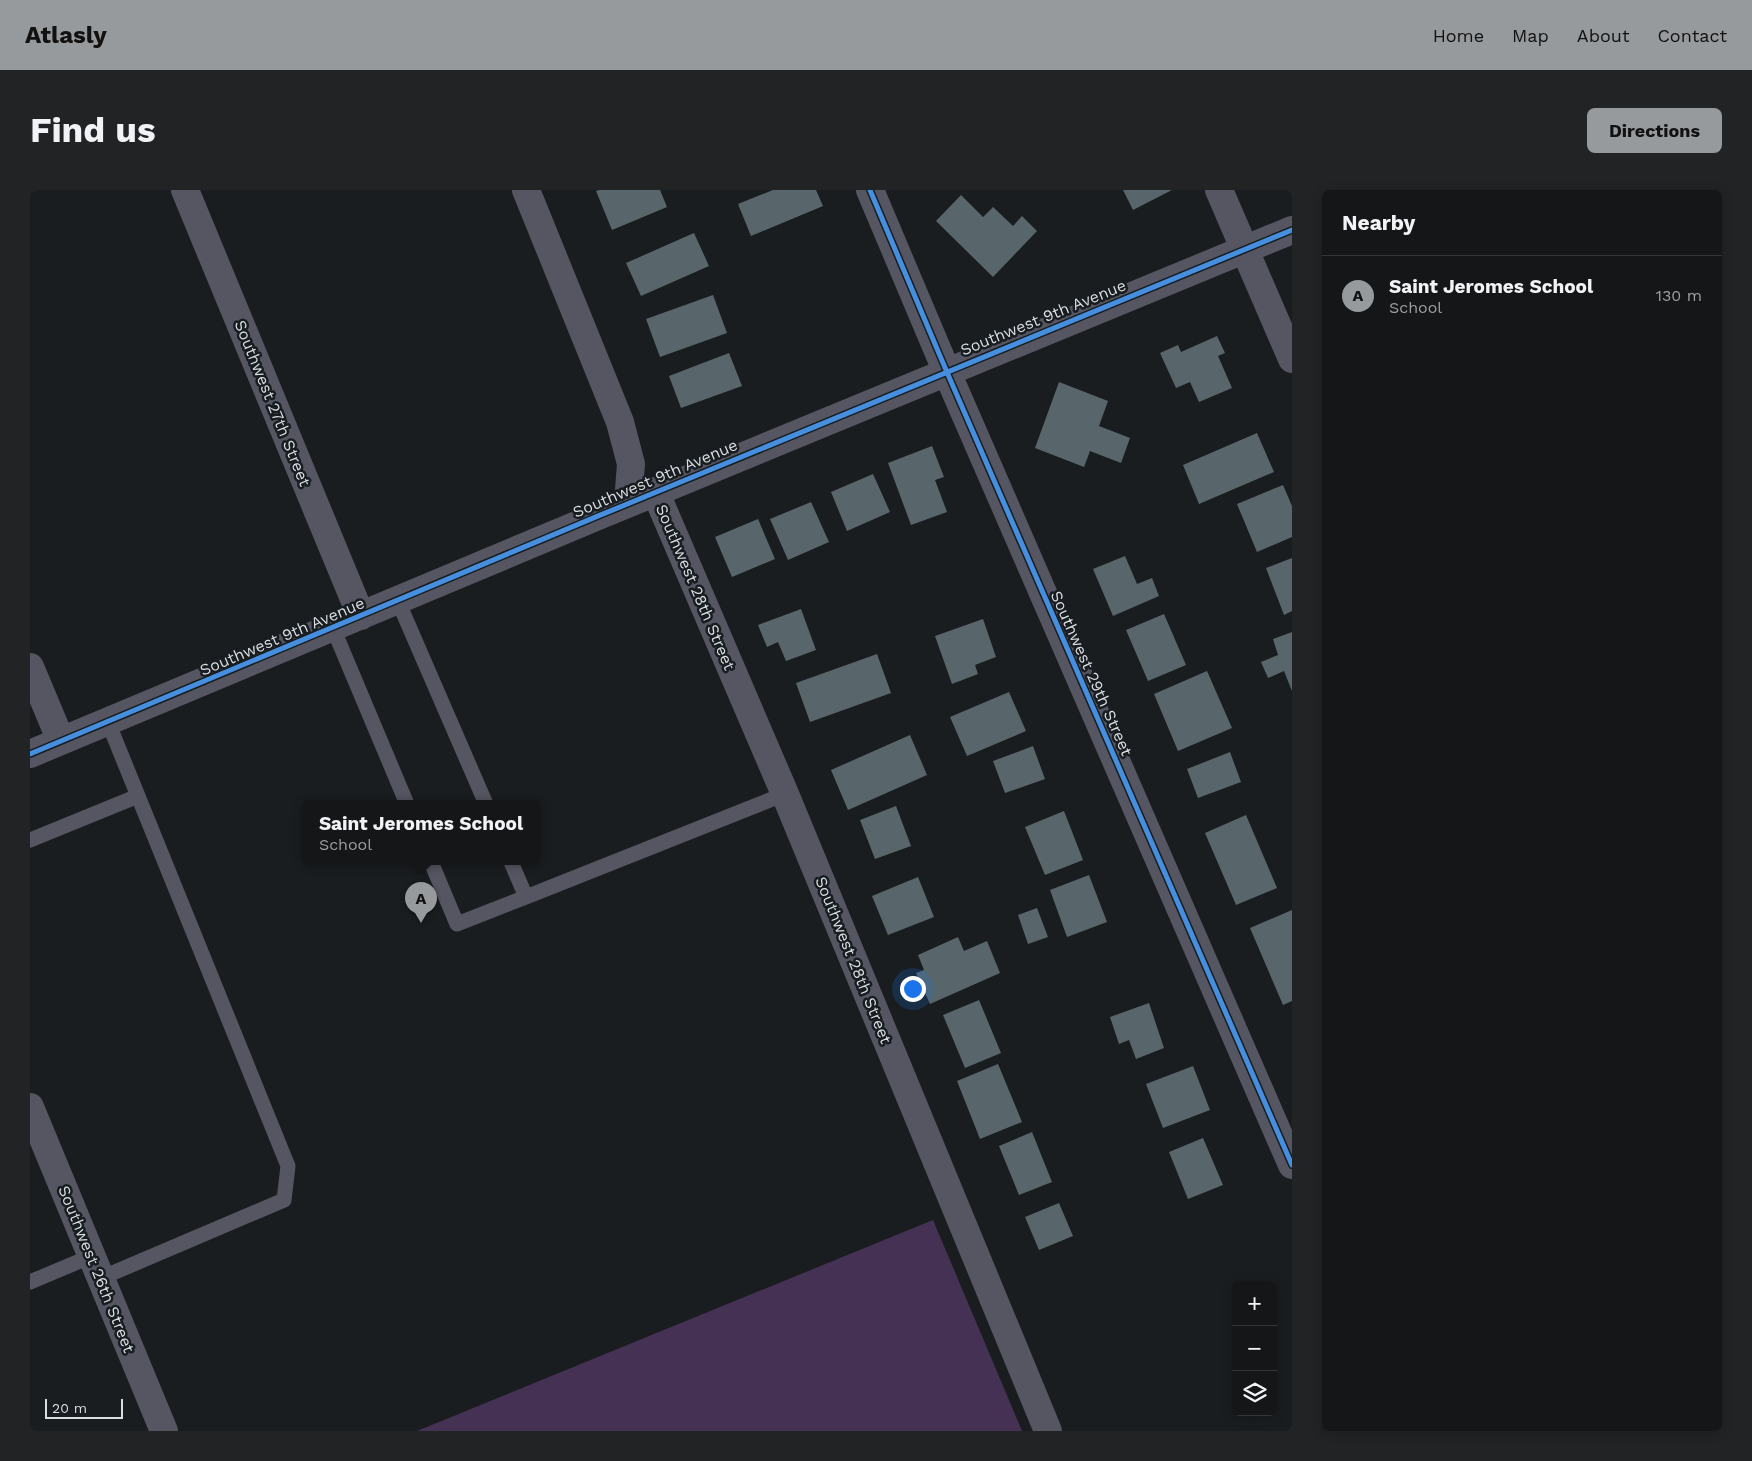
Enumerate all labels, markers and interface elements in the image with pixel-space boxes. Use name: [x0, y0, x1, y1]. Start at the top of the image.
text: Atlasly: [25, 21, 107, 49]
text: Home: [1433, 25, 1484, 46]
text: Map: [1512, 25, 1549, 46]
text: About: [1577, 25, 1629, 46]
text: Contact: [1657, 25, 1727, 46]
button: Directions: [1587, 108, 1722, 153]
text: Find us: [30, 109, 156, 151]
text: Nearby: [1342, 210, 1415, 235]
street label: Southwest 9th Avenue: [958, 275, 1129, 359]
text: Saint Jeromes School: [1389, 275, 1593, 298]
text: A: [1353, 286, 1363, 305]
text: 130 m: [1656, 286, 1702, 305]
text: School: [1389, 298, 1442, 317]
street label: Southwest 27th Street: [231, 317, 315, 489]
street label: Southwest 9th Avenue: [570, 435, 740, 522]
street label: Southwest 28th Street: [652, 501, 739, 673]
street label: Southwest 29th Street: [1047, 588, 1137, 759]
street label: Southwest 9th Avenue: [197, 593, 367, 680]
popup: [302, 800, 540, 865]
text: Saint Jeromes School: [319, 812, 523, 835]
text: School: [319, 835, 372, 854]
street label: Southwest 28th Street: [811, 874, 896, 1047]
pin: A: [405, 882, 437, 923]
your location: [900, 976, 926, 1002]
street label: Southwest 26th Street: [54, 1183, 139, 1356]
map controls: [1232, 1281, 1277, 1416]
button: +: [1232, 1281, 1277, 1326]
button: −: [1232, 1326, 1277, 1371]
button: layers: [1232, 1371, 1277, 1416]
scale bar: [45, 1396, 122, 1419]
text: 20 m: [52, 1400, 87, 1416]

